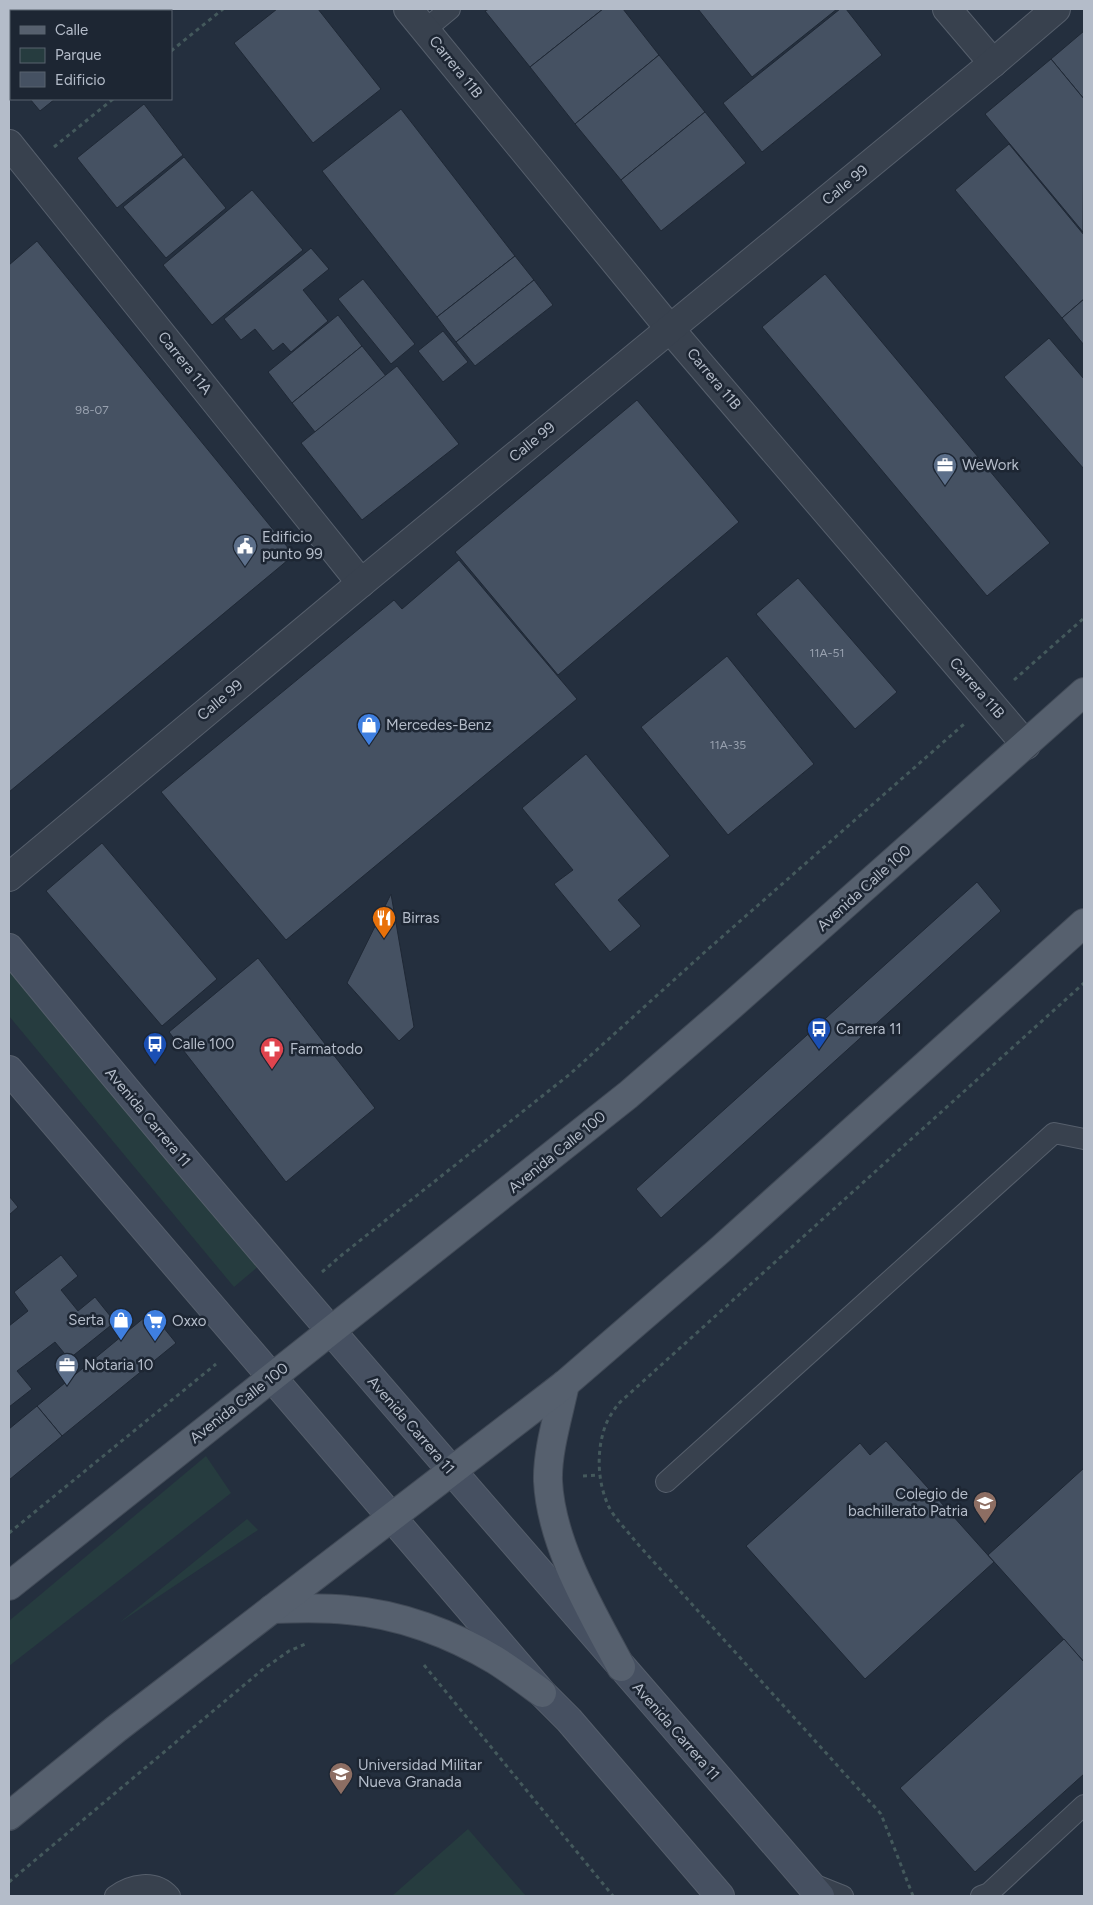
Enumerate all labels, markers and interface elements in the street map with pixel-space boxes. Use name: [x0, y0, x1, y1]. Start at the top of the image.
legend: [10, 10, 172, 100]
text: Calle: [55, 21, 88, 39]
street label: Carrera 11B: [425, 32, 487, 102]
text: Parque: [55, 46, 102, 64]
text: Edificio: [55, 71, 106, 89]
street label: Calle 99: [818, 161, 872, 209]
street label: Carrera 11A: [154, 328, 216, 398]
street label: Carrera 11B: [683, 345, 745, 413]
house number: 98-07: [75, 403, 109, 417]
street label: Calle 99: [505, 418, 559, 466]
office icon: WeWork: [932, 452, 958, 486]
place label: WeWork: [962, 456, 1020, 474]
place label: Edificio punto 99: [262, 528, 323, 563]
public building icon: Edificio punto 99: [232, 533, 258, 567]
house number: 11A-51: [810, 646, 844, 660]
street label: Carrera 11B: [946, 654, 1008, 722]
street label: Calle 99: [194, 676, 246, 724]
shop icon: Mercedes-Benz: [356, 712, 382, 746]
place label: Mercedes-Benz: [386, 716, 492, 734]
house number: 11A-35: [710, 738, 746, 752]
street label: Avenida Calle 100: [813, 841, 915, 935]
restaurant icon: Birras: [371, 905, 397, 939]
place label: Birras: [402, 909, 439, 927]
bus stop icon: Carrera 11: [806, 1016, 832, 1050]
place label: Carrera 11: [836, 1020, 902, 1038]
bus stop icon: Calle 100: [142, 1031, 168, 1065]
place label: Calle 100: [172, 1035, 234, 1053]
pharmacy icon: Farmatodo: [259, 1036, 285, 1070]
place label: Farmatodo: [290, 1040, 363, 1058]
street label: Avenida Carrera 11: [101, 1064, 195, 1170]
street label: Avenida Calle 100: [505, 1107, 609, 1197]
shop icon: Serta: [108, 1307, 134, 1341]
supermarket icon: Oxxo: [142, 1308, 168, 1342]
place label: Serta: [68, 1311, 104, 1329]
place label: Oxxo: [172, 1312, 207, 1330]
office icon: Notaria 10: [54, 1352, 80, 1386]
place label: Notaria 10: [84, 1356, 153, 1374]
street label: Avenida Calle 100: [186, 1359, 292, 1447]
street label: Avenida Carrera 11: [364, 1373, 458, 1477]
place label: Colegio de bachillerato Patria: [848, 1485, 968, 1520]
school or university icon: Colegio de bachillerato Patria: [972, 1490, 998, 1524]
street label: Avenida Carrera 11: [629, 1679, 723, 1783]
place label: Universidad Militar Nueva Granada: [358, 1756, 482, 1791]
school or university icon: Universidad Militar Nueva Granada: [328, 1761, 354, 1795]

